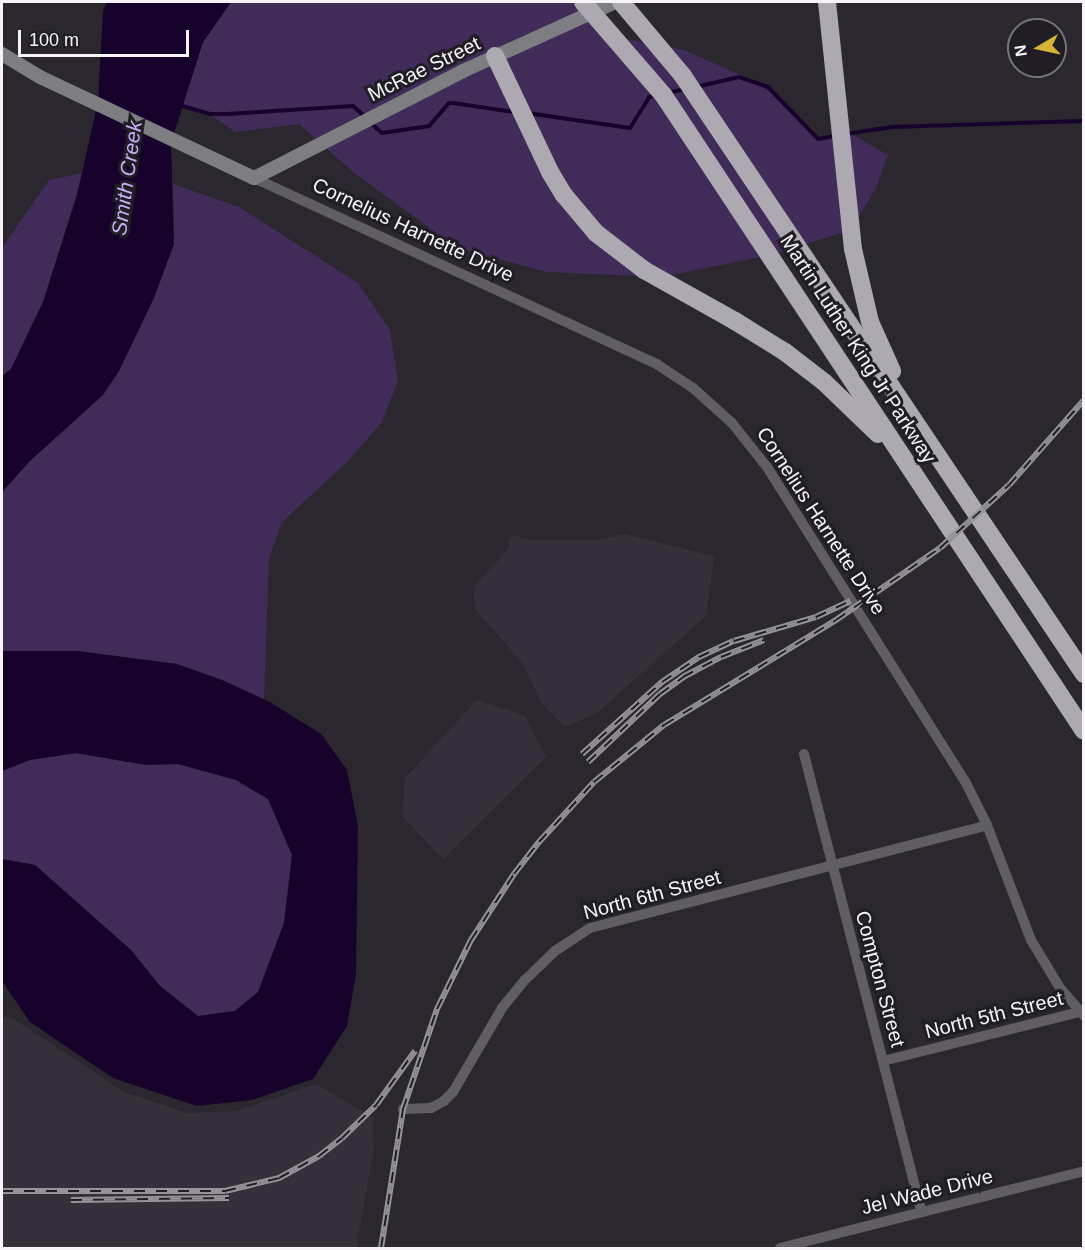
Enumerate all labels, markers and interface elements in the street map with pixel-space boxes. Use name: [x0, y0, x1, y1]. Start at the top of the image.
scale bar: [21, 18, 192, 56]
north arrow: [1007, 18, 1067, 78]
text: 100 m: [29, 30, 79, 50]
street label: McRae Street: [364, 31, 484, 107]
text: N: [1011, 44, 1030, 58]
water label: Smith Creek: [106, 119, 148, 237]
street label: Cornelius Harnette Drive: [309, 173, 517, 287]
street label: Martin Luther King Jr Parkway: [775, 230, 941, 468]
street label: Cornelius Harnette Drive: [751, 423, 891, 619]
street label: North 6th Street: [581, 865, 723, 925]
street label: Compton Street: [850, 908, 910, 1050]
street label: North 5th Street: [923, 986, 1065, 1044]
street label: Jel Wade Drive: [859, 1164, 995, 1220]

